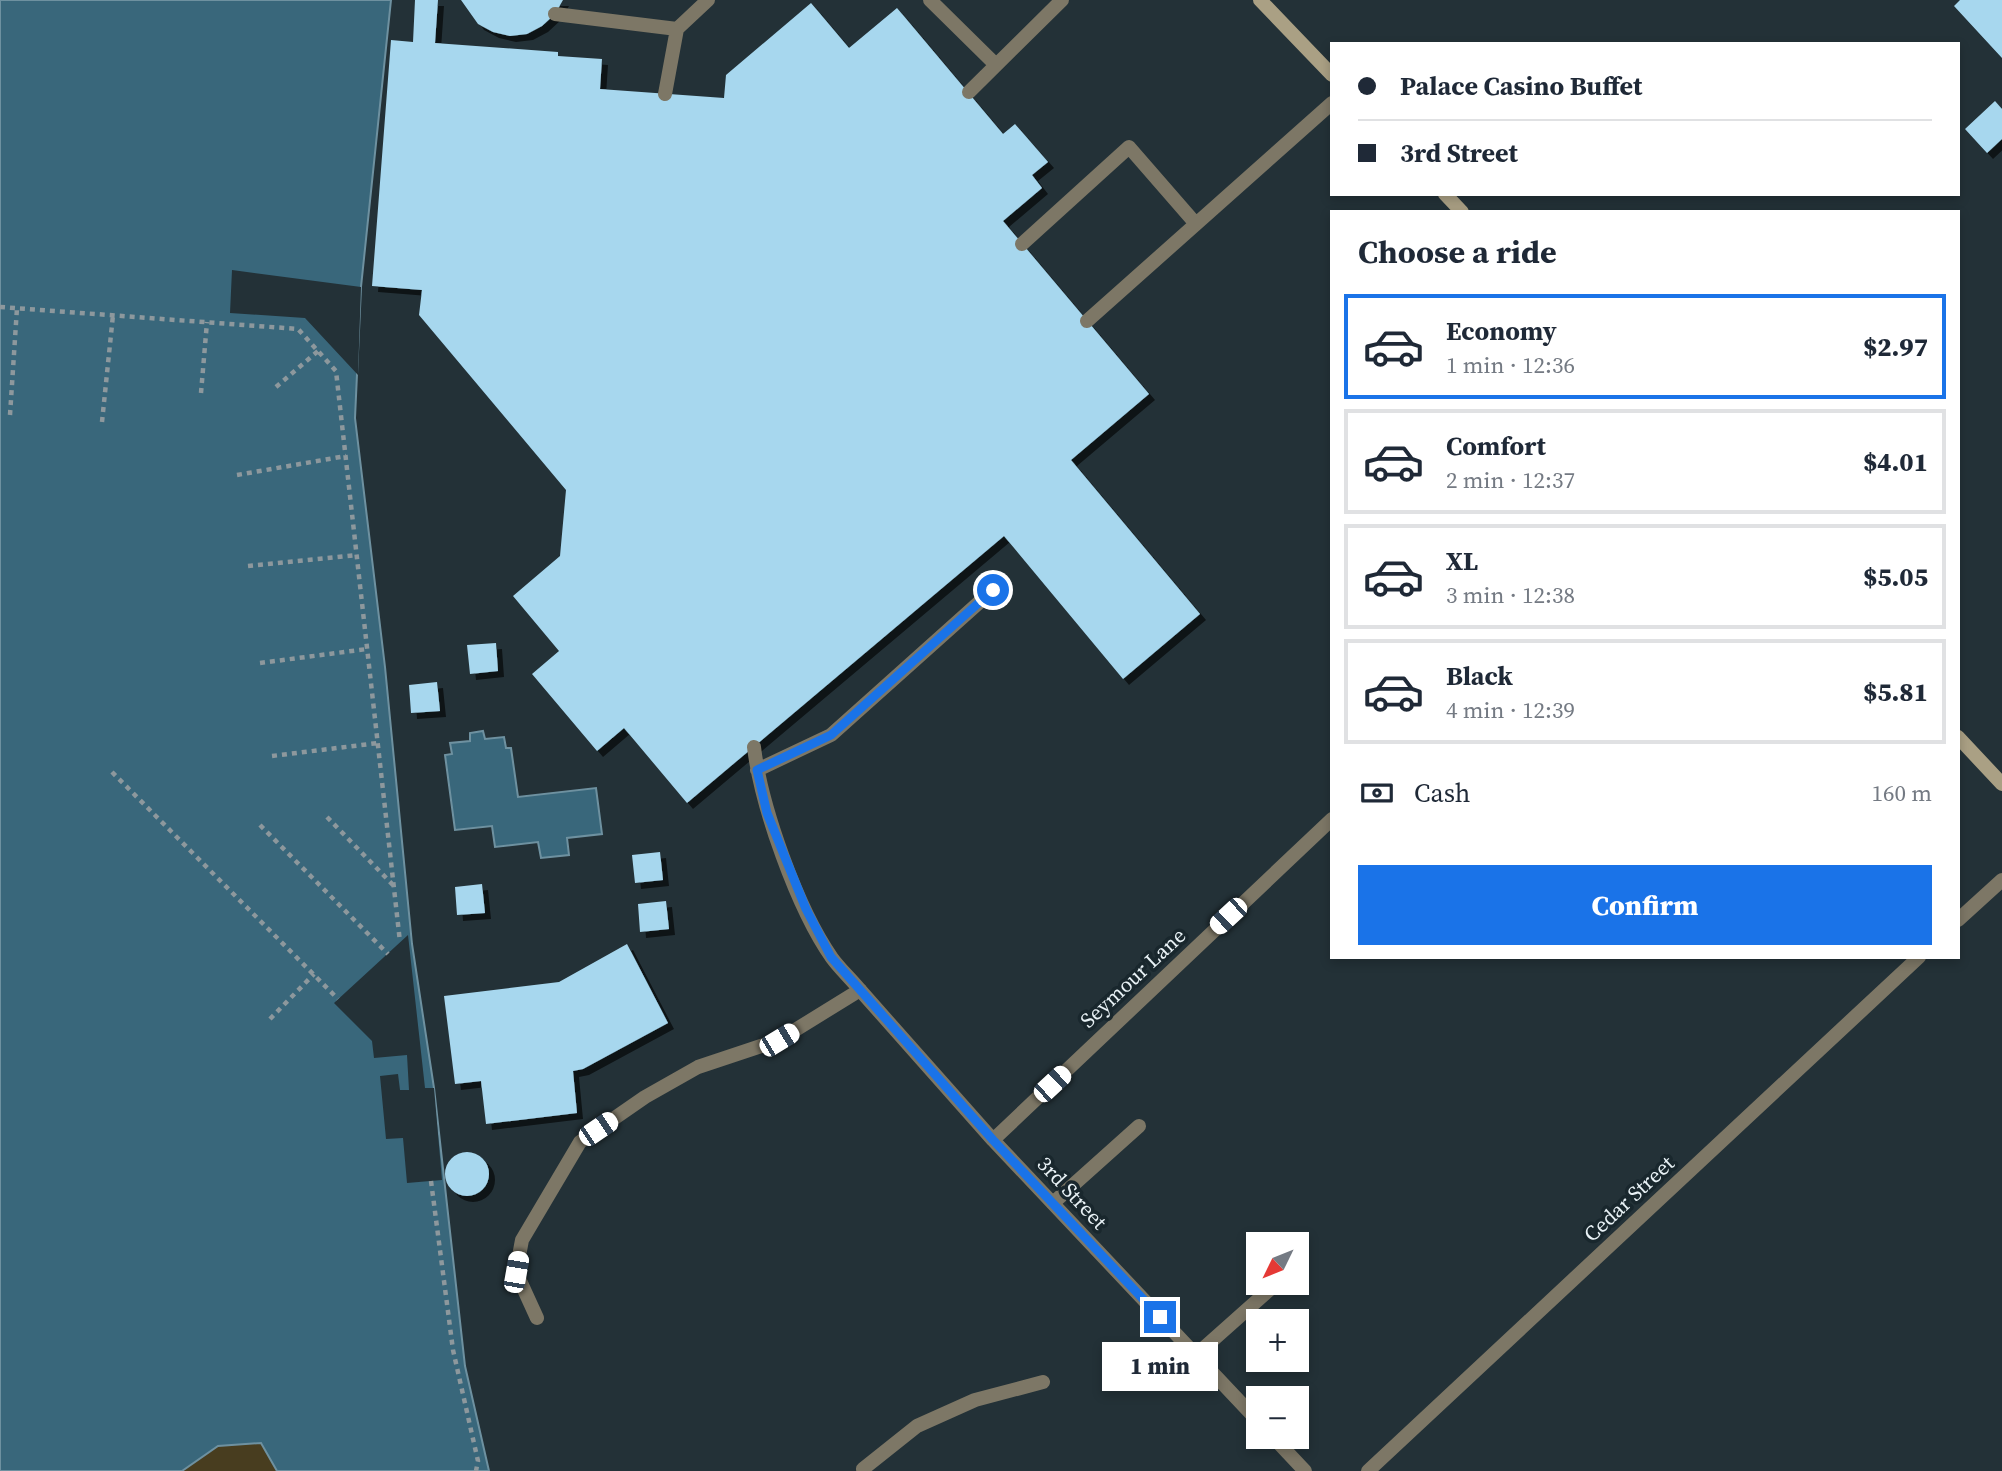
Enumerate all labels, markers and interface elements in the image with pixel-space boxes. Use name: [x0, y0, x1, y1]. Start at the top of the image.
text: Palace Casino Buffet: [1400, 68, 1642, 104]
text: 3rd Street: [1400, 135, 1518, 171]
text: Choose a ride: [1358, 230, 1557, 274]
text: Economy: [1446, 313, 1557, 349]
icon: car: [1362, 315, 1425, 378]
text: $2.97: [1863, 329, 1928, 365]
text: 1 min · 12:36: [1446, 349, 1575, 381]
text: Comfort: [1446, 428, 1546, 464]
icon: car: [1362, 430, 1425, 493]
text: $4.01: [1863, 444, 1928, 480]
text: 2 min · 12:37: [1446, 464, 1575, 496]
text: XL: [1446, 543, 1478, 579]
icon: car: [1362, 545, 1425, 608]
text: $5.05: [1863, 559, 1928, 595]
route start: [977, 574, 1009, 606]
text: 3 min · 12:38: [1446, 579, 1575, 611]
text: Black: [1446, 658, 1513, 694]
icon: car: [1362, 660, 1425, 723]
text: $5.81: [1863, 674, 1928, 710]
text: 4 min · 12:39: [1446, 694, 1575, 726]
icon: cash: [1358, 774, 1396, 812]
text: Cash: [1414, 775, 1470, 811]
text: 160 m: [1871, 777, 1932, 809]
button: Confirm: [1358, 865, 1932, 945]
car: [1206, 894, 1251, 938]
street label: Seymour Lane: [1073, 921, 1192, 1034]
car: [756, 1020, 803, 1060]
car: [1030, 1062, 1075, 1106]
car: [575, 1109, 622, 1149]
street label: Cedar Street: [1577, 1149, 1680, 1248]
street label: 3rd Street: [1031, 1150, 1114, 1236]
north arrow: [1246, 1232, 1309, 1295]
map controls: [1246, 1232, 1309, 1449]
car: [503, 1249, 530, 1295]
route end: [1144, 1301, 1176, 1333]
button: +: [1246, 1309, 1309, 1372]
callout: 1 min: [1102, 1342, 1218, 1390]
text: 1 min: [1130, 1350, 1190, 1382]
button: −: [1246, 1386, 1309, 1449]

